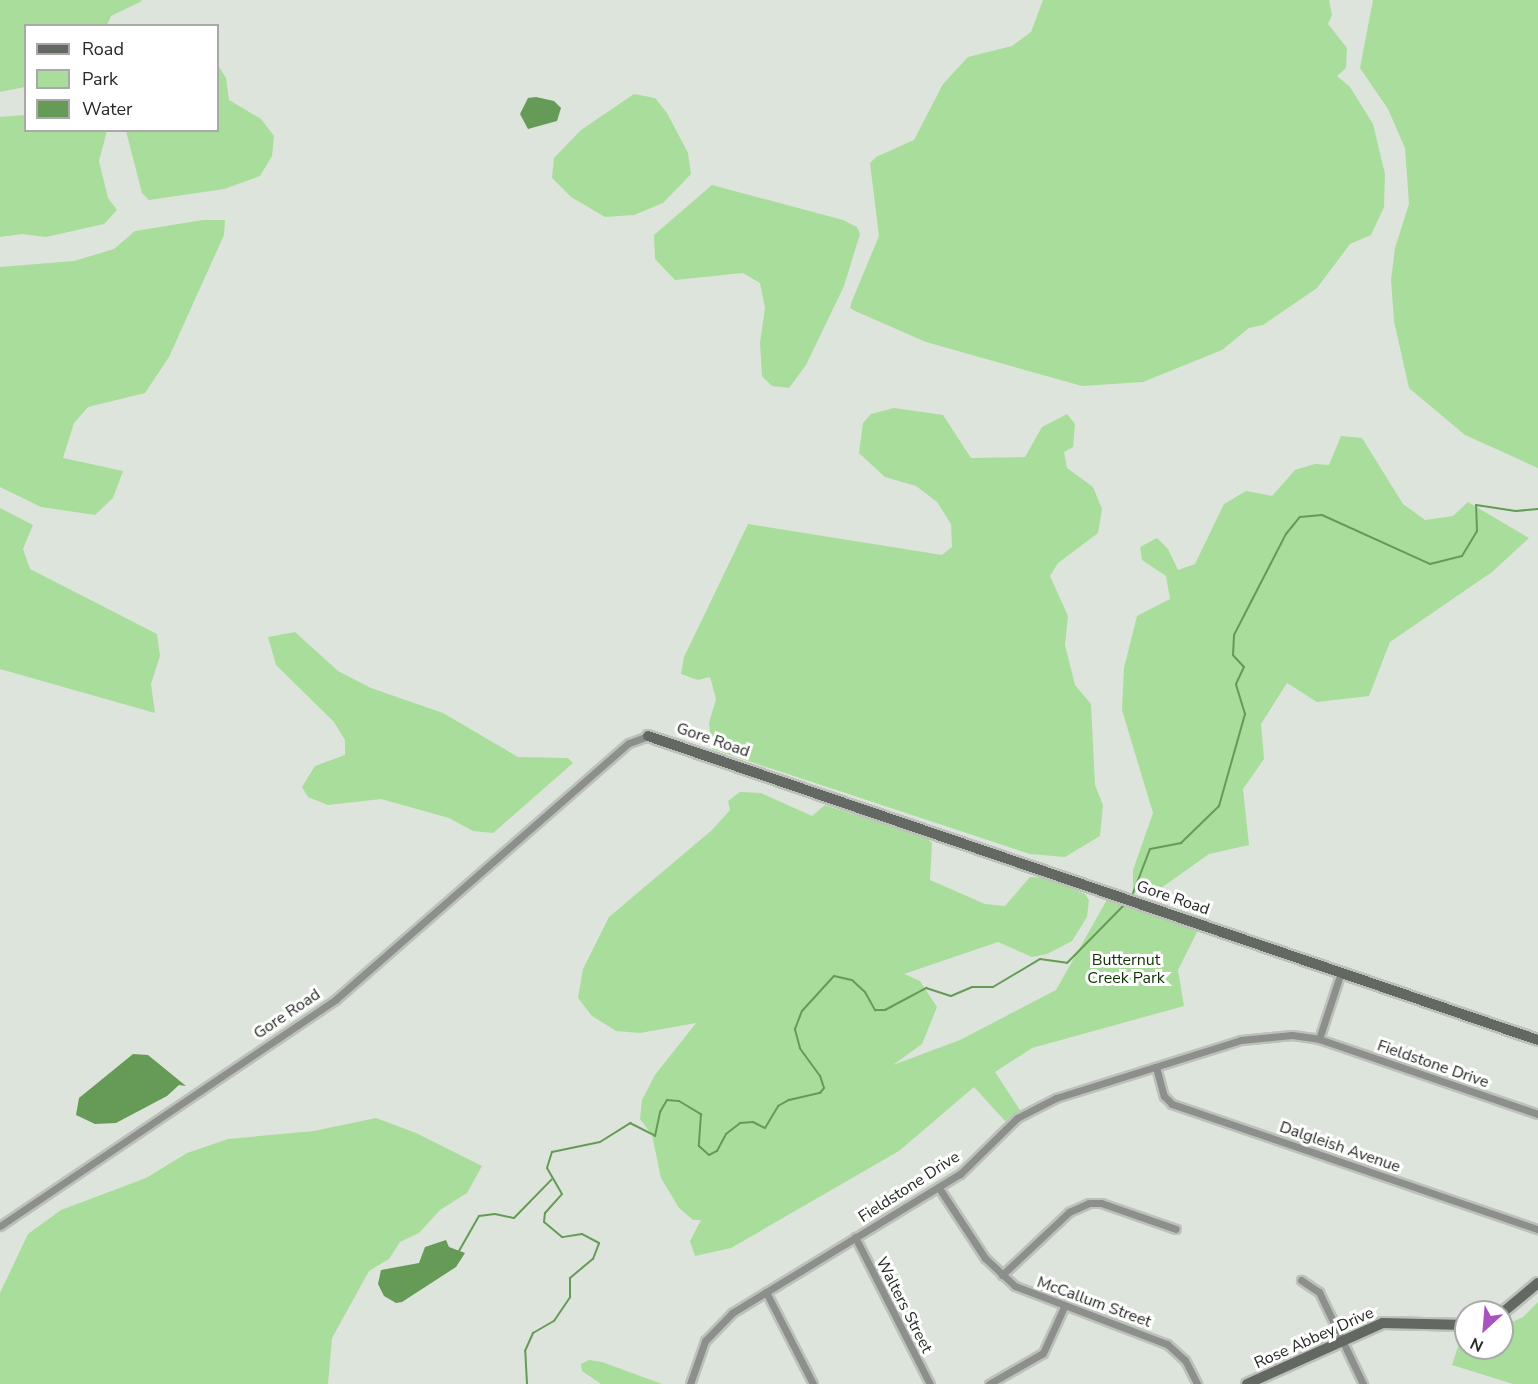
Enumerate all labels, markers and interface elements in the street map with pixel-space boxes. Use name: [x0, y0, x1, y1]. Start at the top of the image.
legend: [24, 24, 219, 132]
text: Road: [82, 37, 124, 61]
text: Park: [82, 67, 118, 91]
text: Water: [82, 97, 133, 121]
street label: Gore Road: [674, 719, 752, 761]
street label: Gore Road: [1134, 877, 1212, 919]
park label: Butternut Creek Park: [1087, 950, 1165, 988]
street label: Gore Road: [250, 985, 324, 1043]
street label: Fieldstone Drive: [1375, 1036, 1491, 1092]
street label: Dalgleish Avenue: [1277, 1117, 1403, 1177]
street label: Fieldstone Drive: [855, 1147, 963, 1227]
street label: Walters Street: [872, 1254, 936, 1356]
street label: McCallum Street: [1034, 1272, 1154, 1332]
north arrow: [1454, 1300, 1514, 1360]
street label: Rose Abbey Drive: [1251, 1303, 1377, 1373]
text: N: [1467, 1332, 1487, 1357]

